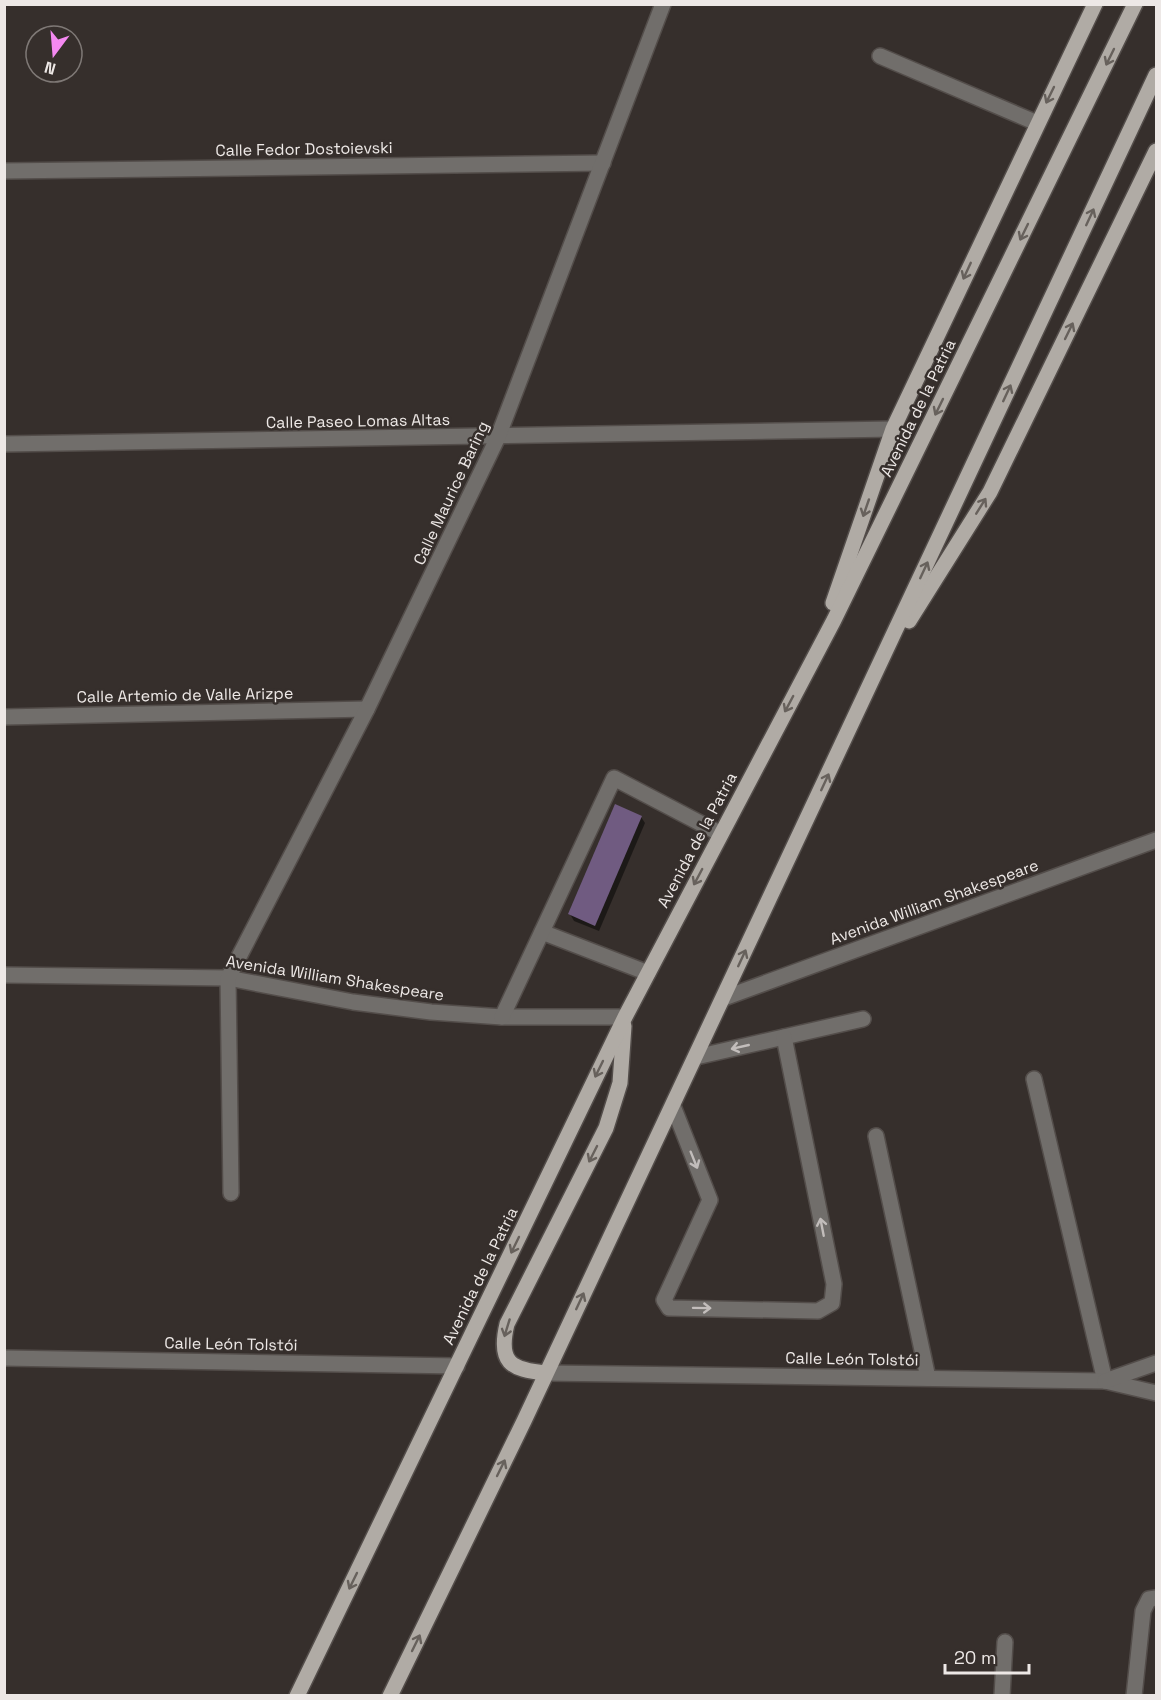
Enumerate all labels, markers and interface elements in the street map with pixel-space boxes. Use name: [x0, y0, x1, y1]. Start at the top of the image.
north arrow: [24, 24, 84, 84]
one-way arrow: [1103, 48, 1115, 66]
text: N: [42, 56, 58, 80]
one-way arrow: [1044, 85, 1055, 103]
street label: Calle Fedor Dostoievski: [215, 137, 393, 161]
one-way arrow: [1084, 208, 1096, 226]
one-way arrow: [1018, 223, 1030, 241]
one-way arrow: [961, 261, 972, 280]
one-way arrow: [1063, 323, 1075, 341]
street label: Avenida de la Patria: [876, 336, 960, 480]
one-way arrow: [1002, 385, 1014, 403]
one-way arrow: [932, 398, 944, 416]
street label: Calle Paseo Lomas Altas: [266, 409, 450, 433]
street label: Calle Maurice Baring: [408, 418, 494, 568]
one-way arrow: [975, 497, 988, 514]
one-way arrow: [859, 498, 870, 517]
one-way arrow: [919, 561, 931, 579]
street label: Calle Artemio de Valle Arizpe: [77, 683, 293, 707]
one-way arrow: [783, 695, 794, 713]
street label: Avenida de la Patria: [652, 769, 742, 911]
one-way arrow: [820, 773, 832, 791]
street label: Avenida William Shakespeare: [827, 854, 1041, 950]
one-way arrow: [692, 868, 704, 885]
street label: Avenida William Shakespeare: [224, 950, 446, 1006]
one-way arrow: [737, 950, 749, 968]
one-way arrow: [730, 1042, 750, 1053]
one-way arrow: [593, 1060, 605, 1078]
one-way arrow: [587, 1144, 598, 1162]
one-way arrow: [690, 1151, 701, 1169]
street label: Avenida de la Patria: [438, 1204, 522, 1348]
one-way arrow: [816, 1218, 827, 1237]
one-way arrow: [508, 1235, 520, 1253]
one-way arrow: [575, 1292, 587, 1310]
one-way arrow: [692, 1303, 712, 1314]
one-way arrow: [501, 1318, 512, 1337]
street label: Calle León Tolstói: [164, 1332, 298, 1356]
street label: Calle León Tolstói: [785, 1347, 919, 1371]
one-way arrow: [496, 1459, 508, 1477]
one-way arrow: [347, 1571, 358, 1589]
one-way arrow: [411, 1634, 422, 1652]
scale bar: [945, 1637, 1029, 1675]
text: 20 m: [954, 1646, 997, 1669]

